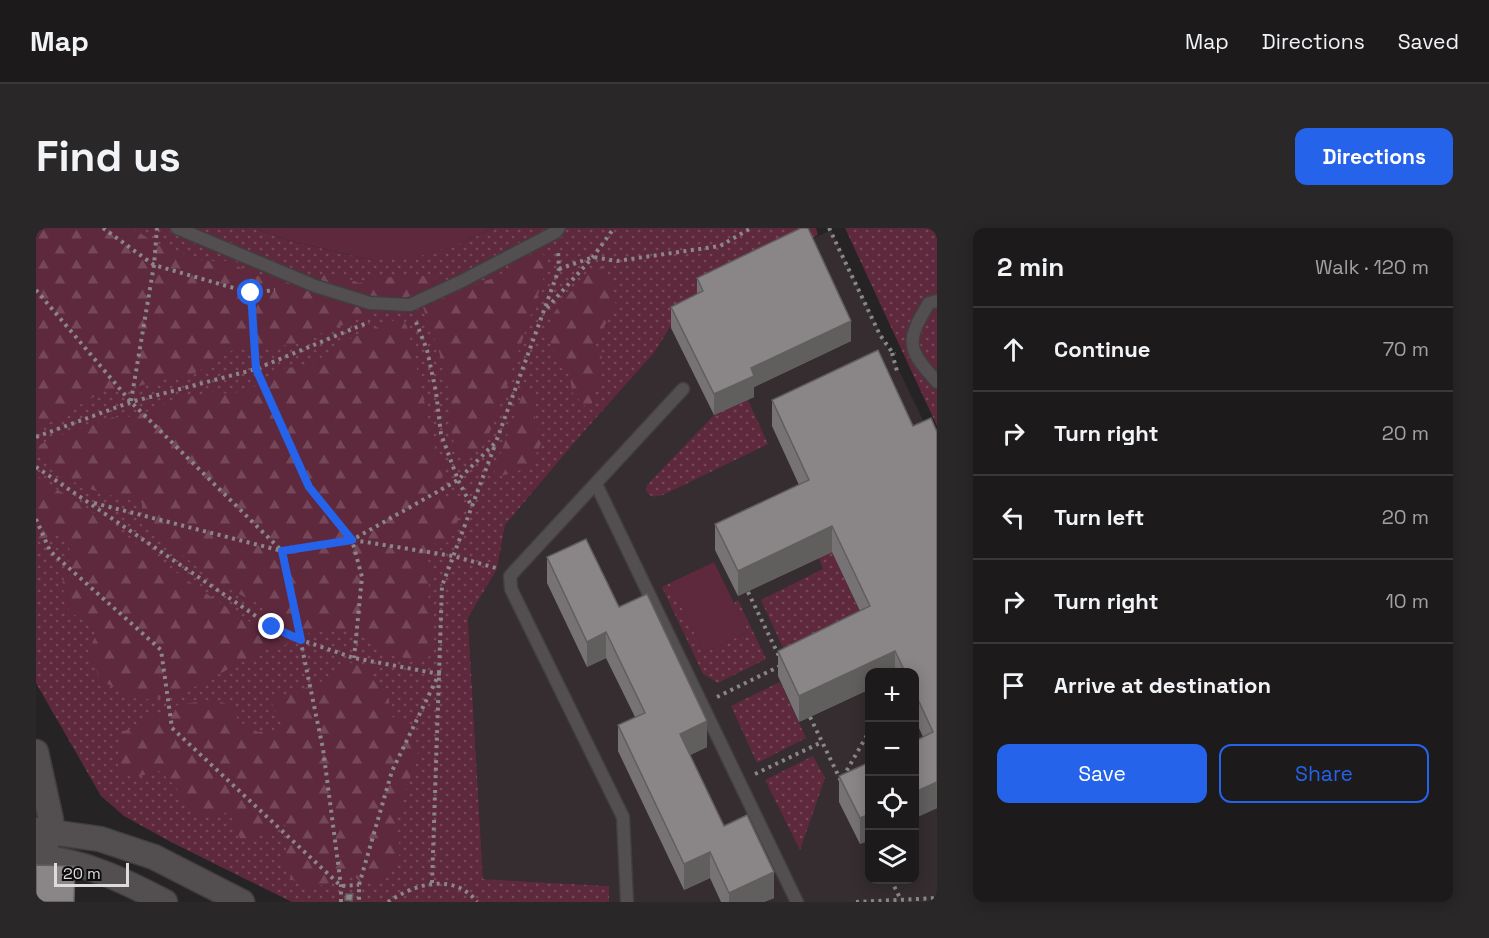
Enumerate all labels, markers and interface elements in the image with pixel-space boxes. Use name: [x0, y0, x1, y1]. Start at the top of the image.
text: Map: [30, 23, 89, 59]
text: Map: [1185, 28, 1229, 55]
text: Directions: [1262, 28, 1365, 55]
text: Saved: [1398, 28, 1459, 55]
button: Directions: [1295, 128, 1453, 185]
text: Find us: [36, 130, 181, 183]
text: 2 min: [997, 250, 1064, 284]
text: Walk · 120 m: [1315, 254, 1429, 280]
route start: [237, 279, 263, 305]
icon: ahead: [997, 333, 1030, 366]
text: Continue: [1054, 335, 1150, 363]
text: 70 m: [1383, 336, 1429, 362]
icon: right: [997, 417, 1030, 450]
text: Turn right: [1054, 419, 1159, 447]
text: 20 m: [1382, 420, 1429, 446]
icon: left: [997, 501, 1030, 534]
text: Turn left: [1054, 503, 1144, 531]
text: 20 m: [1382, 504, 1429, 530]
icon: right: [997, 585, 1030, 618]
text: Turn right: [1054, 587, 1159, 615]
text: 10 m: [1385, 588, 1429, 614]
route end: [258, 613, 284, 639]
map controls: [865, 668, 919, 884]
button: +: [865, 668, 919, 722]
icon: arrive: [997, 669, 1030, 702]
text: Arrive at destination: [1054, 671, 1271, 699]
button: −: [865, 722, 919, 776]
button: Save: [997, 744, 1207, 803]
button: Share: [1219, 744, 1429, 803]
button: locate: [865, 776, 919, 830]
button: layers: [865, 830, 919, 884]
scale bar: [54, 860, 129, 888]
text: 20 m: [63, 863, 101, 884]

